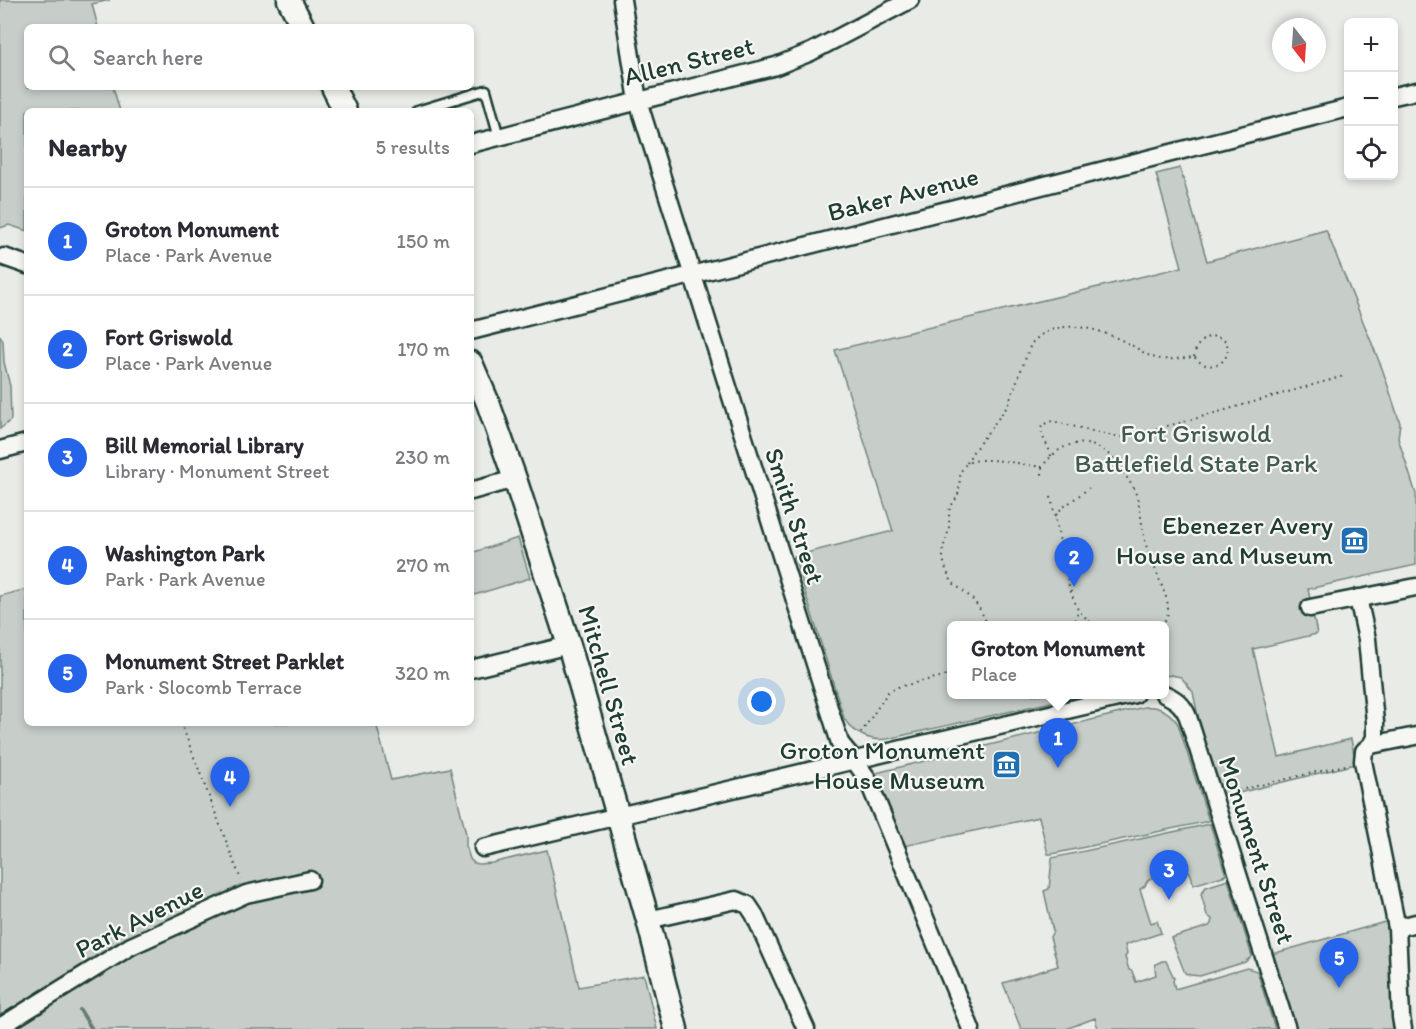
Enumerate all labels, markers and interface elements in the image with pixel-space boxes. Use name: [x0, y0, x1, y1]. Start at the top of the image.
north arrow: [1272, 18, 1326, 72]
map controls: [1344, 18, 1398, 180]
button: +: [1344, 18, 1398, 72]
search box: [24, 24, 474, 90]
street label: Allen Street: [621, 29, 758, 93]
icon: search: [45, 41, 78, 74]
text: Search here: [93, 44, 203, 71]
button: −: [1344, 72, 1398, 126]
button: locate: [1344, 126, 1398, 180]
text: Nearby: [48, 131, 127, 163]
text: 5 results: [376, 135, 450, 159]
street label: Baker Avenue: [824, 160, 982, 228]
text: Groton Monument: [105, 216, 279, 243]
text: 1: [63, 229, 72, 253]
text: 150 m: [397, 229, 450, 253]
text: Place · Park Avenue: [105, 243, 272, 267]
text: Fort Griswold: [105, 324, 233, 351]
text: 2: [62, 337, 73, 361]
text: 170 m: [397, 337, 450, 361]
text: Place · Park Avenue: [105, 351, 272, 375]
park label: Fort Griswold Battlefield State Park: [1075, 417, 1318, 479]
text: Bill Memorial Library: [105, 432, 304, 459]
street label: Smith Street: [758, 444, 832, 588]
text: 3: [62, 445, 73, 469]
text: 230 m: [395, 445, 450, 469]
text: Library · Monument Street: [105, 459, 330, 483]
place label: Ebenezer Avery House and Museum: [1116, 509, 1333, 571]
museum icon: Ebenezer Avery House and Museum: [1338, 524, 1370, 556]
pin: 2: [1054, 538, 1094, 587]
text: Washington Park: [105, 540, 265, 567]
text: 4: [61, 553, 74, 577]
text: 270 m: [396, 553, 450, 577]
text: Park · Park Avenue: [105, 567, 266, 591]
street label: Mitchell Street: [571, 601, 647, 769]
popup: [947, 621, 1169, 699]
text: Groton Monument: [971, 635, 1145, 662]
text: Monument Street Parklet: [105, 648, 344, 675]
text: 5: [62, 661, 73, 685]
text: 320 m: [395, 661, 450, 685]
text: Place: [971, 662, 1017, 686]
text: Park · Slocomb Terrace: [105, 675, 302, 699]
your location: [747, 687, 776, 716]
pin: 1: [1038, 718, 1078, 768]
place label: Groton Monument House Museum: [779, 734, 985, 796]
museum icon: Groton Monument House Museum: [990, 749, 1022, 781]
street label: Monument Street: [1212, 752, 1303, 948]
pin: 4: [210, 758, 250, 807]
pin: 3: [1150, 850, 1188, 900]
street label: Park Avenue: [70, 873, 208, 965]
pin: 5: [1320, 938, 1358, 988]

